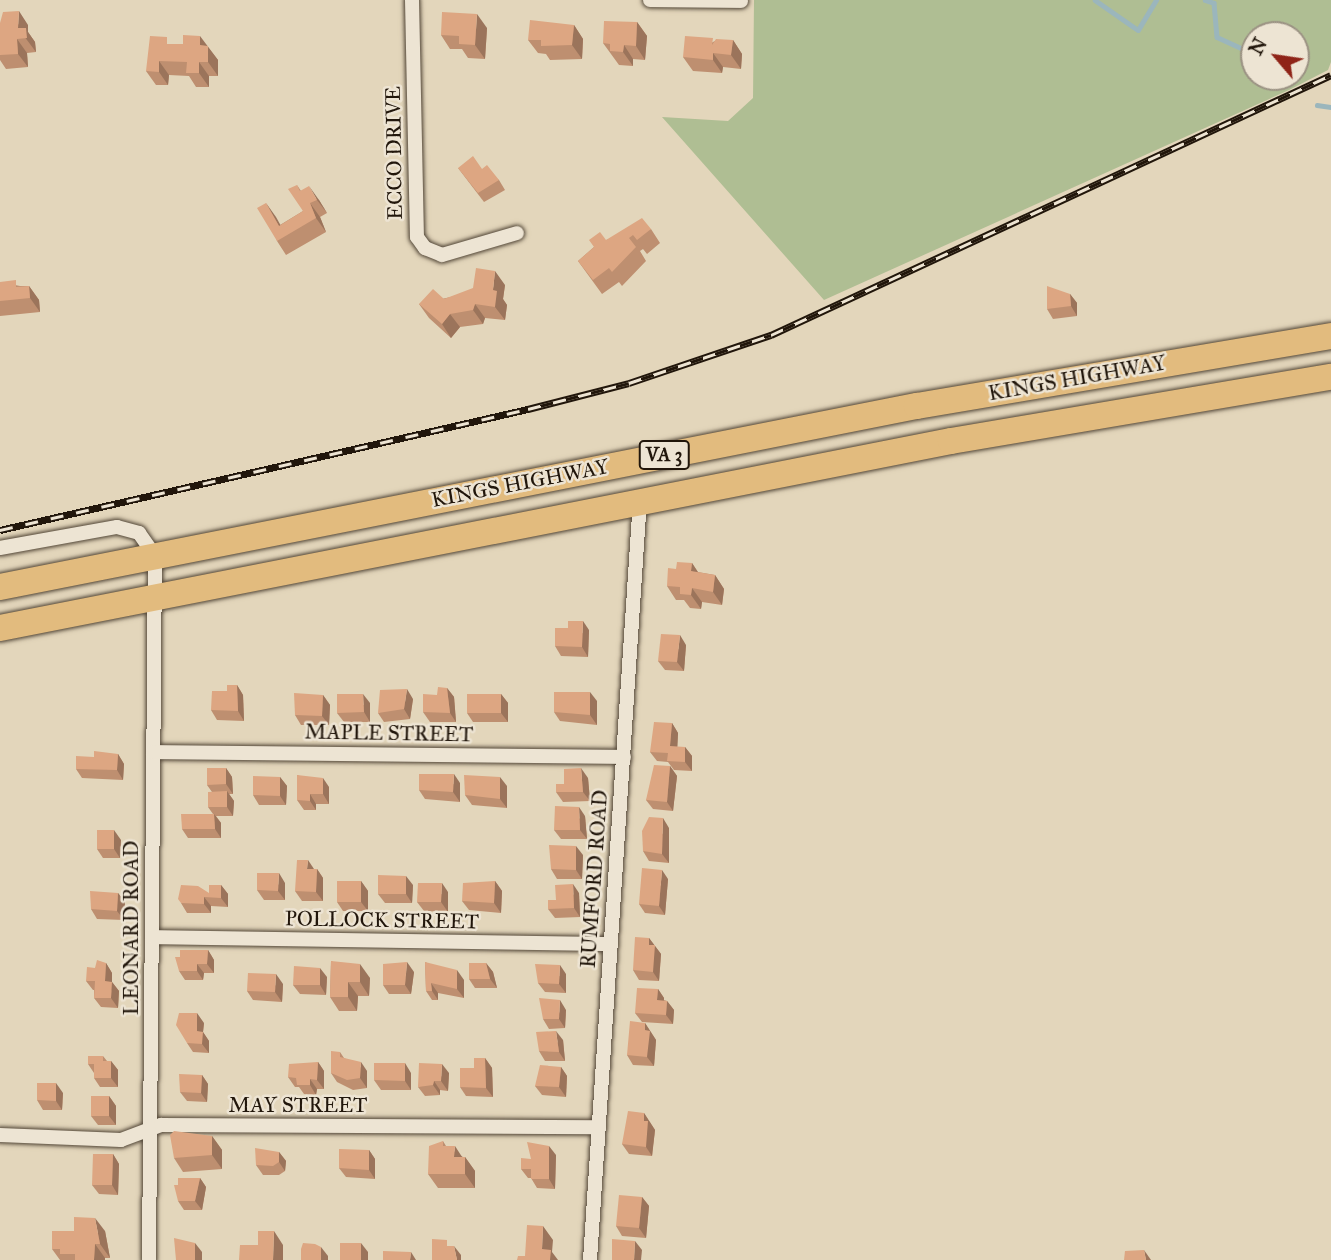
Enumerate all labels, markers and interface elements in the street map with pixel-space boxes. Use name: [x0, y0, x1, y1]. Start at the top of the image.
north arrow: [1240, 21, 1310, 91]
text: N: [1244, 34, 1272, 59]
street label: ECCO DRIVE: [380, 86, 408, 220]
street label: KINGS HIGHWAY: [986, 350, 1168, 406]
road number: VA 3: [638, 440, 690, 470]
street label: KINGS HIGHWAY: [429, 453, 611, 513]
street label: MAPLE STREET: [304, 719, 474, 747]
street label: RUMFORD ROAD: [575, 789, 613, 969]
street label: LEONARD ROAD: [118, 841, 144, 1015]
street label: POLLOCK STREET: [285, 906, 479, 934]
street label: MAY STREET: [229, 1092, 367, 1118]

